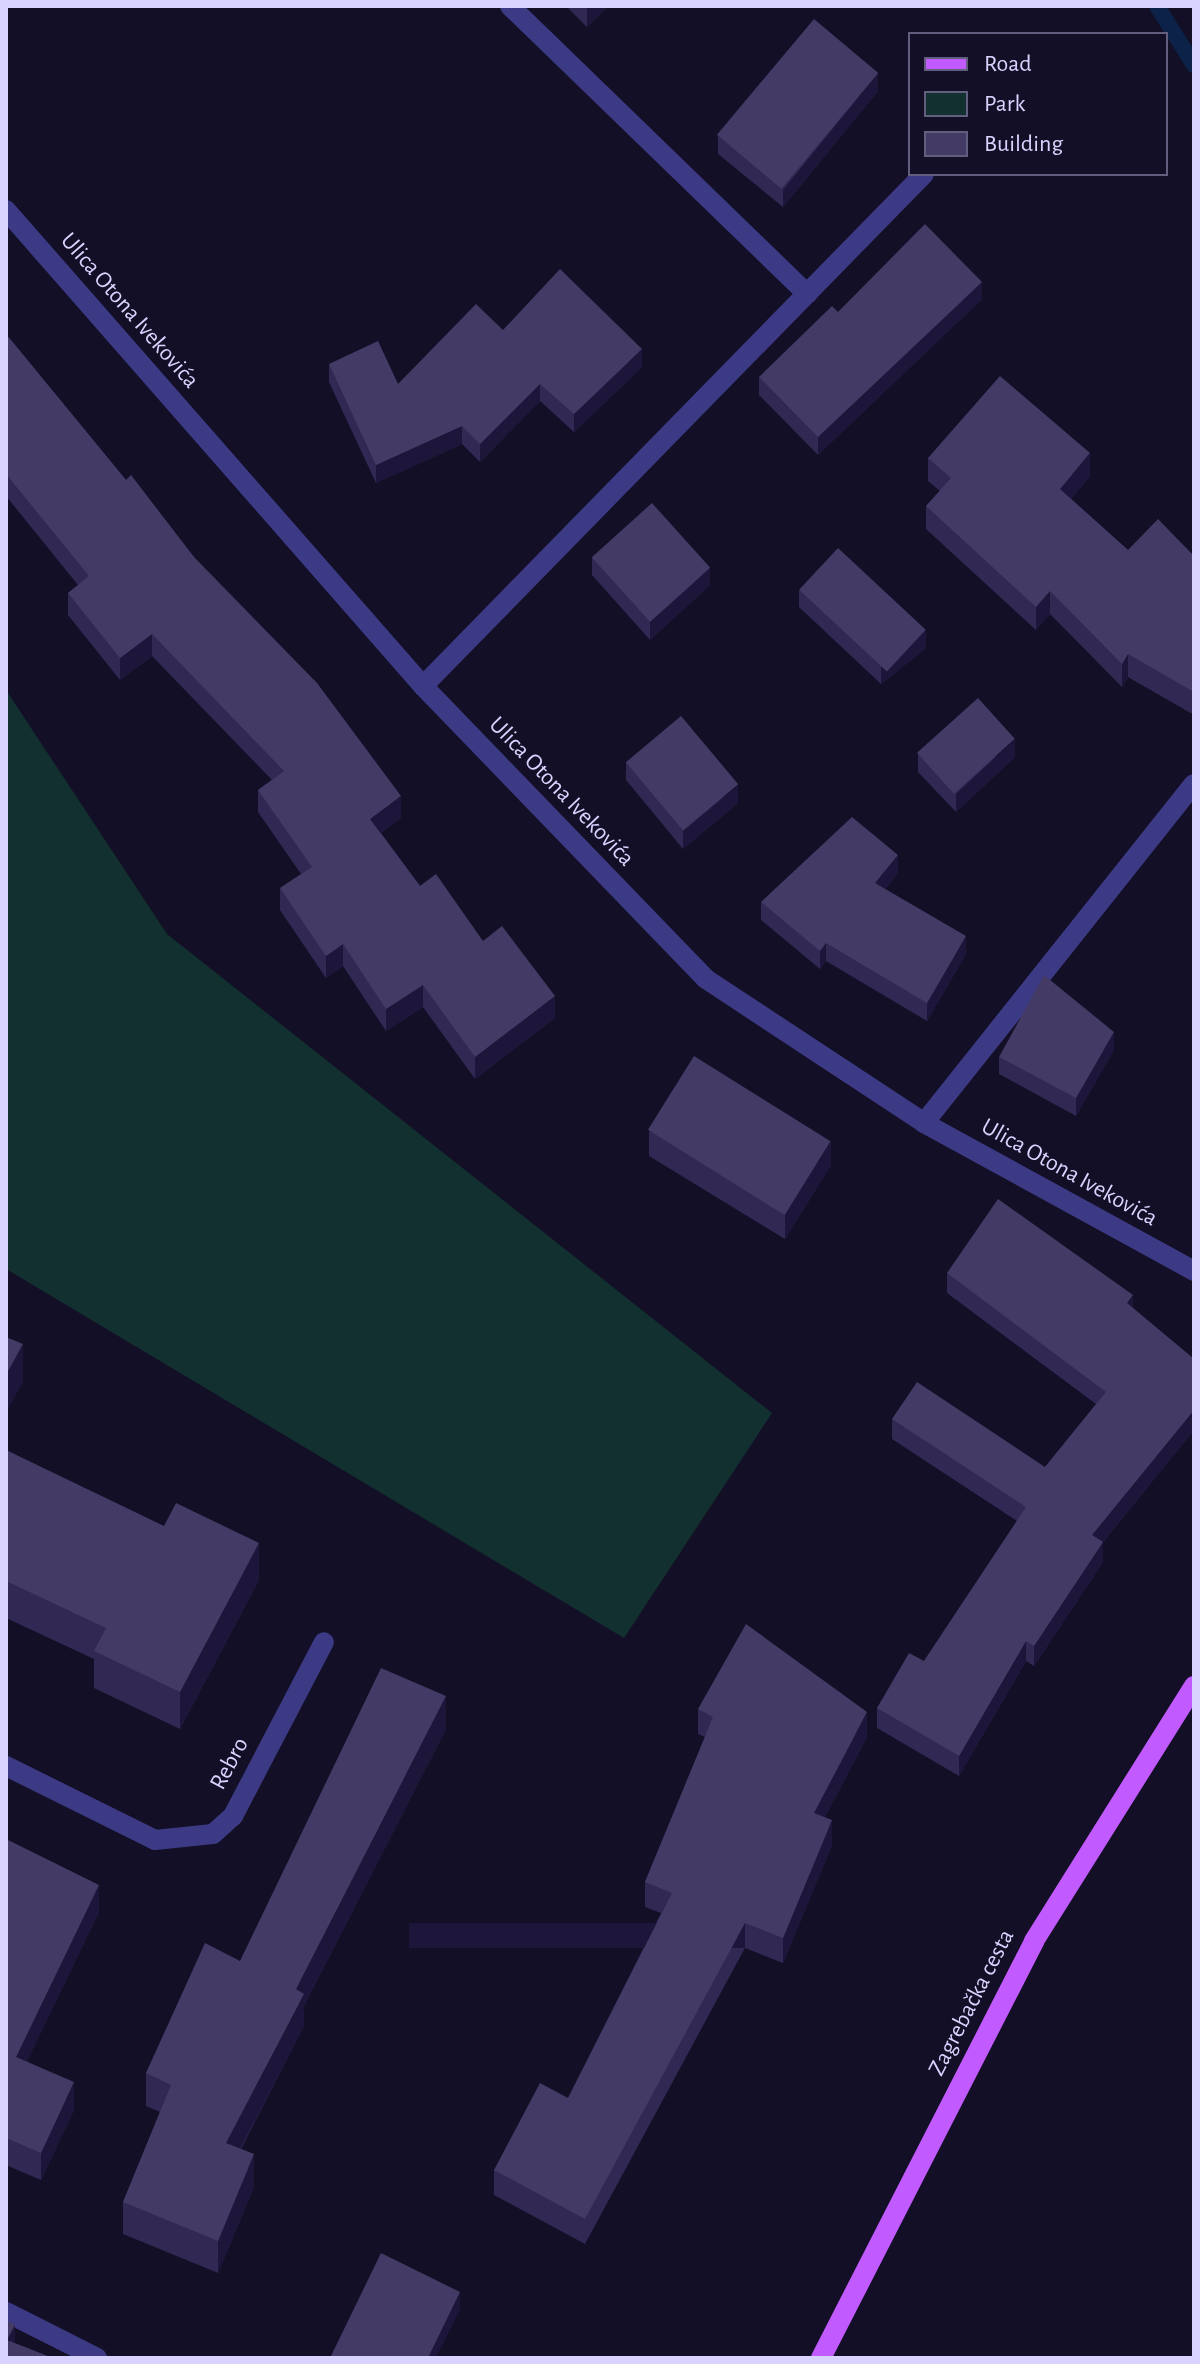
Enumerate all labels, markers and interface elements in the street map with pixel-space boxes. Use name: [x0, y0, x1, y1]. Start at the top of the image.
legend: [908, 32, 1168, 176]
text: Road: [984, 52, 1032, 76]
text: Park: [984, 92, 1025, 116]
text: Building: [984, 132, 1063, 156]
street label: Ulica Otona Ivekovića: [54, 227, 204, 395]
street label: Ulica Otona Ivekovića: [482, 711, 640, 873]
street label: Ulica Otona Ivekovića: [976, 1113, 1162, 1233]
street label: Rebro: [204, 1733, 256, 1795]
street label: Zagrebačka cesta: [923, 1925, 1021, 2081]

